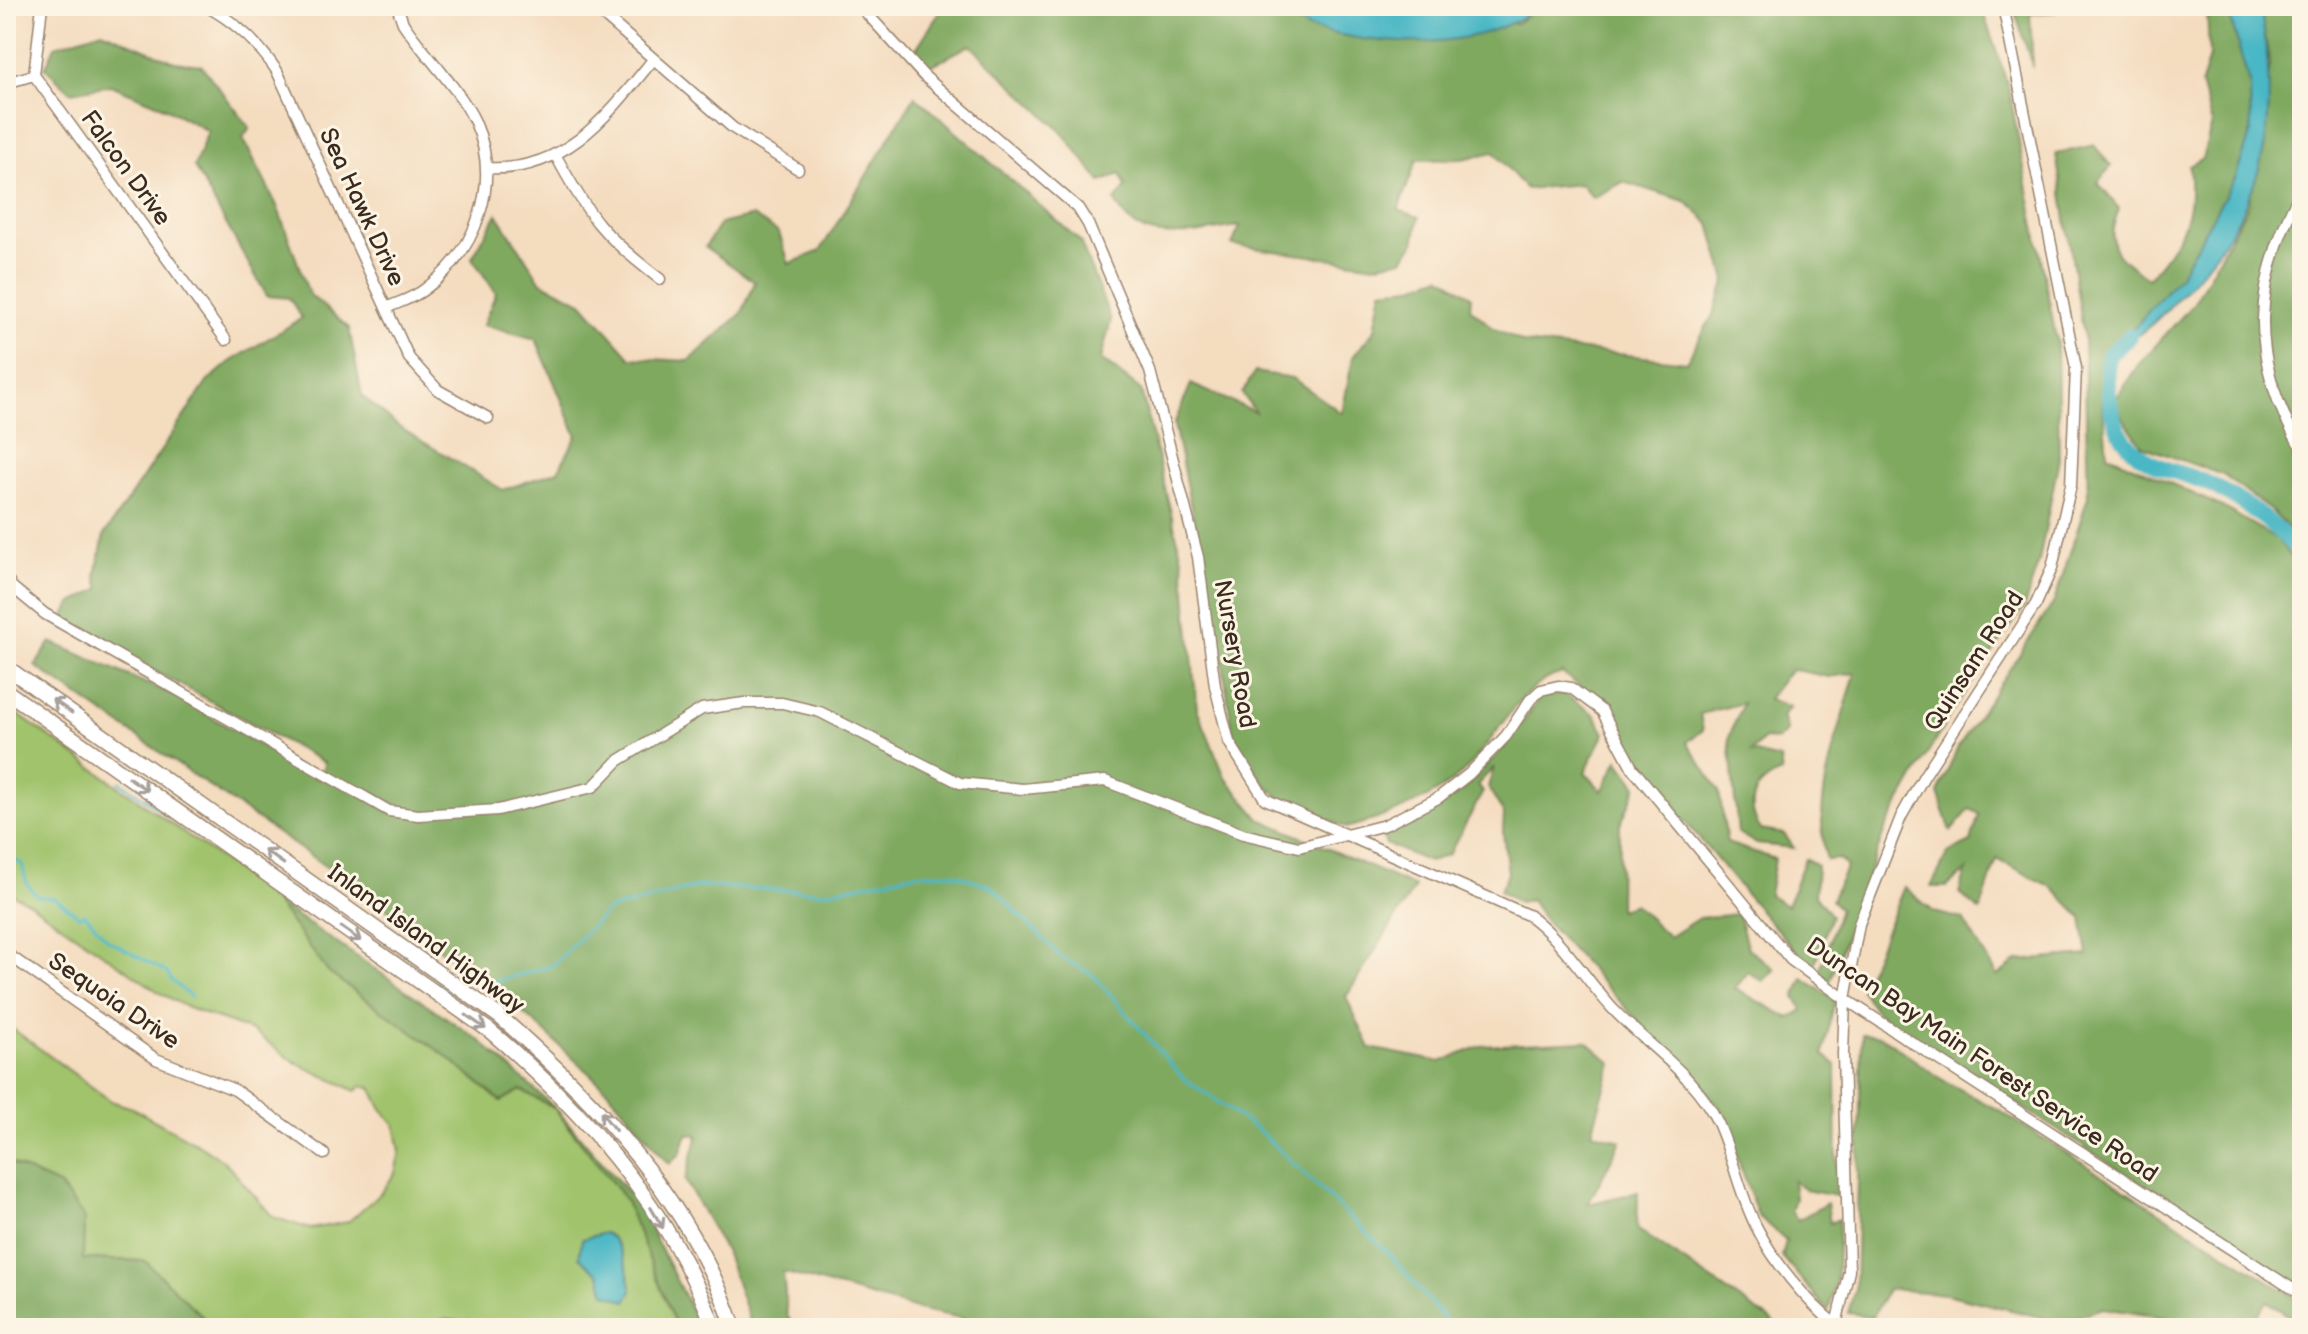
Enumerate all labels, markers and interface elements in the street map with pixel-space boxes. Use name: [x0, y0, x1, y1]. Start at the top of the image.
street label: Falcon Drive: [75, 105, 177, 231]
street label: Sea Hawk Drive: [313, 124, 411, 290]
street label: Nursery Road: [1208, 578, 1262, 730]
street label: Quinsam Road: [1918, 586, 2030, 736]
one-way arrow: [51, 698, 73, 714]
one-way arrow: [127, 776, 149, 792]
one-way arrow: [263, 848, 285, 865]
street label: Inland Island Highway: [322, 858, 530, 1020]
one-way arrow: [340, 926, 362, 942]
street label: Duncan Bay Main Forest Service Road: [1801, 931, 2163, 1189]
street label: Sequoia Drive: [43, 947, 185, 1055]
one-way arrow: [464, 1014, 486, 1030]
one-way arrow: [600, 1111, 617, 1132]
one-way arrow: [649, 1206, 665, 1229]

